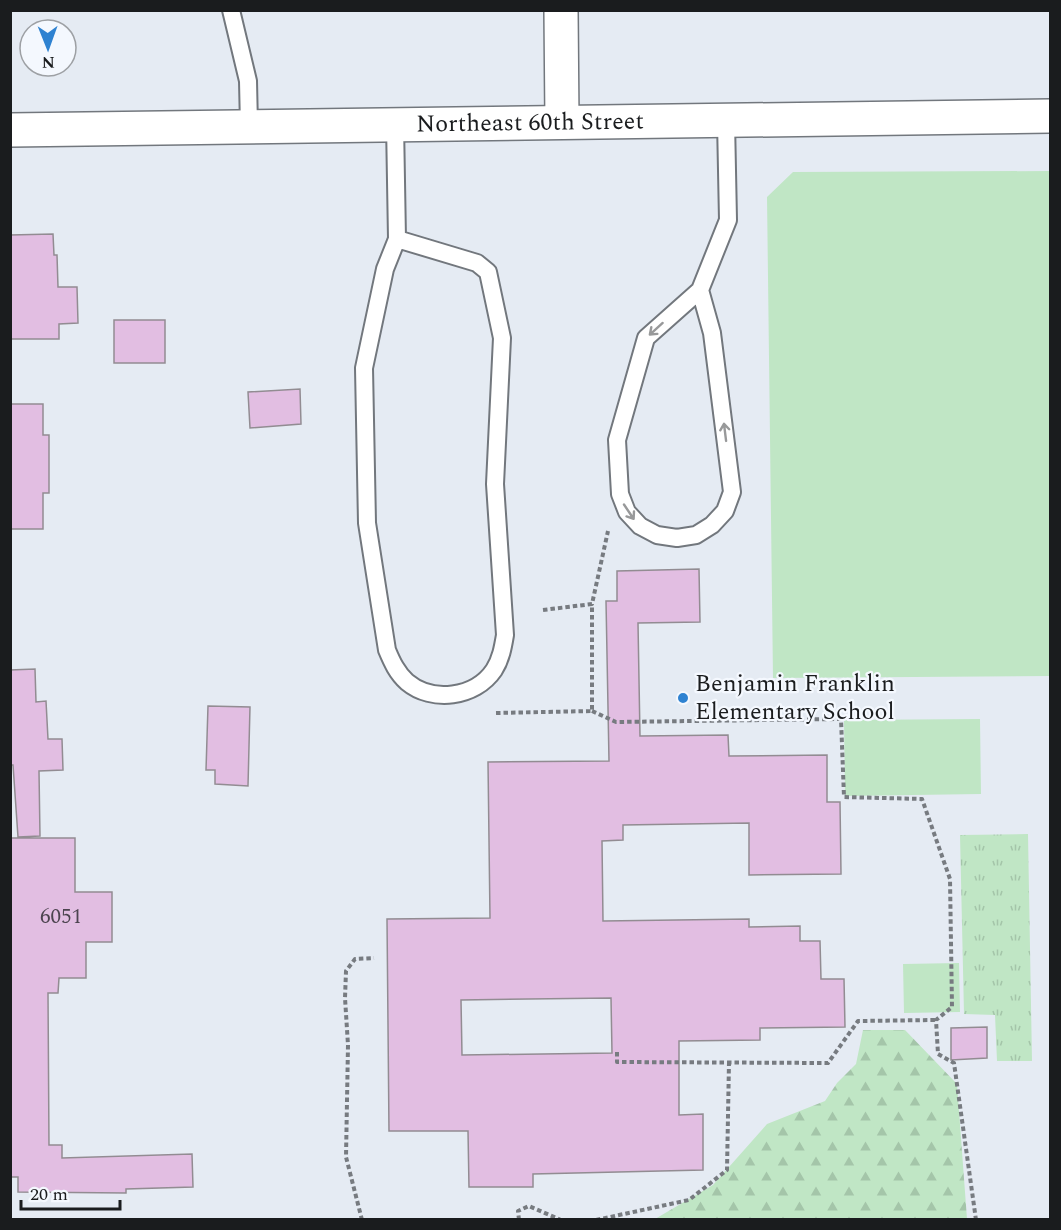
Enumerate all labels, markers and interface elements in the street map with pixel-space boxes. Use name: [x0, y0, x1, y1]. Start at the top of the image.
north arrow: [18, 18, 78, 78]
text: N: [42, 50, 55, 74]
street label: Northeast 60th Street: [416, 103, 644, 143]
one-way arrow: [649, 322, 664, 336]
one-way arrow: [719, 423, 730, 442]
one-way arrow: [623, 504, 636, 521]
place label: Benjamin Franklin Elementary School: [695, 666, 895, 730]
marker: Benjamin Franklin Elementary School: [676, 691, 690, 705]
house number: 6051: [40, 901, 82, 933]
scale bar: [21, 1173, 120, 1211]
text: 20 m: [30, 1181, 68, 1208]

